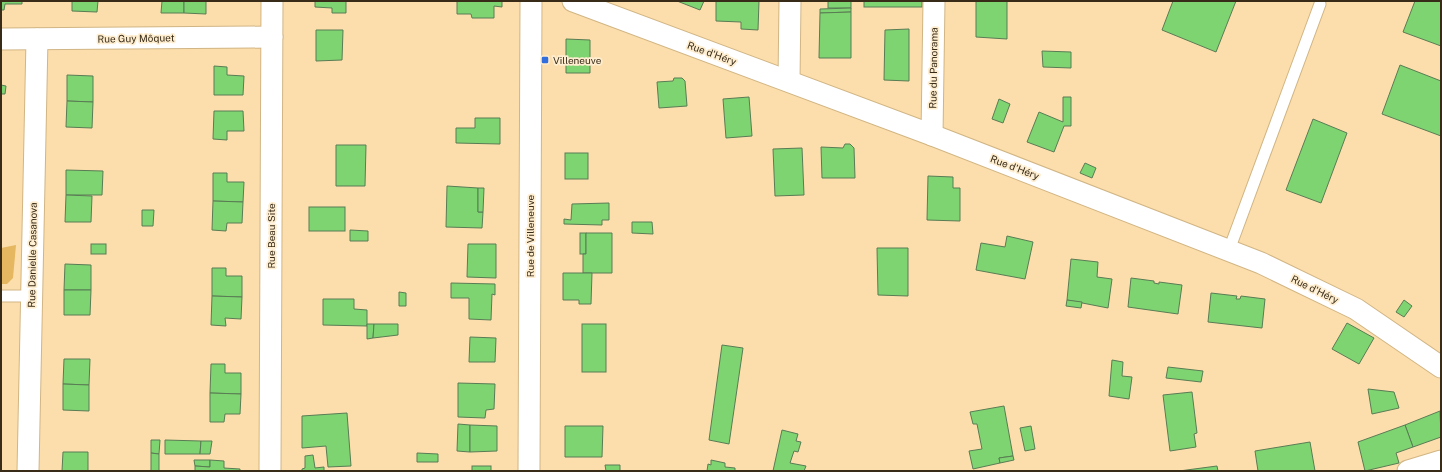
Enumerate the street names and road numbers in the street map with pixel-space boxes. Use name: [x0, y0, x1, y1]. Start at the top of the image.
street label: Rue du Panorama: [926, 27, 940, 109]
street label: Rue Guy Môquet: [97, 31, 175, 45]
street label: Rue d'Héry: [686, 39, 739, 68]
street label: Rue d'Héry: [989, 152, 1042, 182]
street label: Rue de Villeneuve: [524, 194, 536, 277]
street label: Rue Danielle Casanova: [25, 202, 39, 308]
street label: Rue Beau Site: [265, 203, 277, 269]
street label: Rue d'Héry: [1289, 272, 1341, 306]

